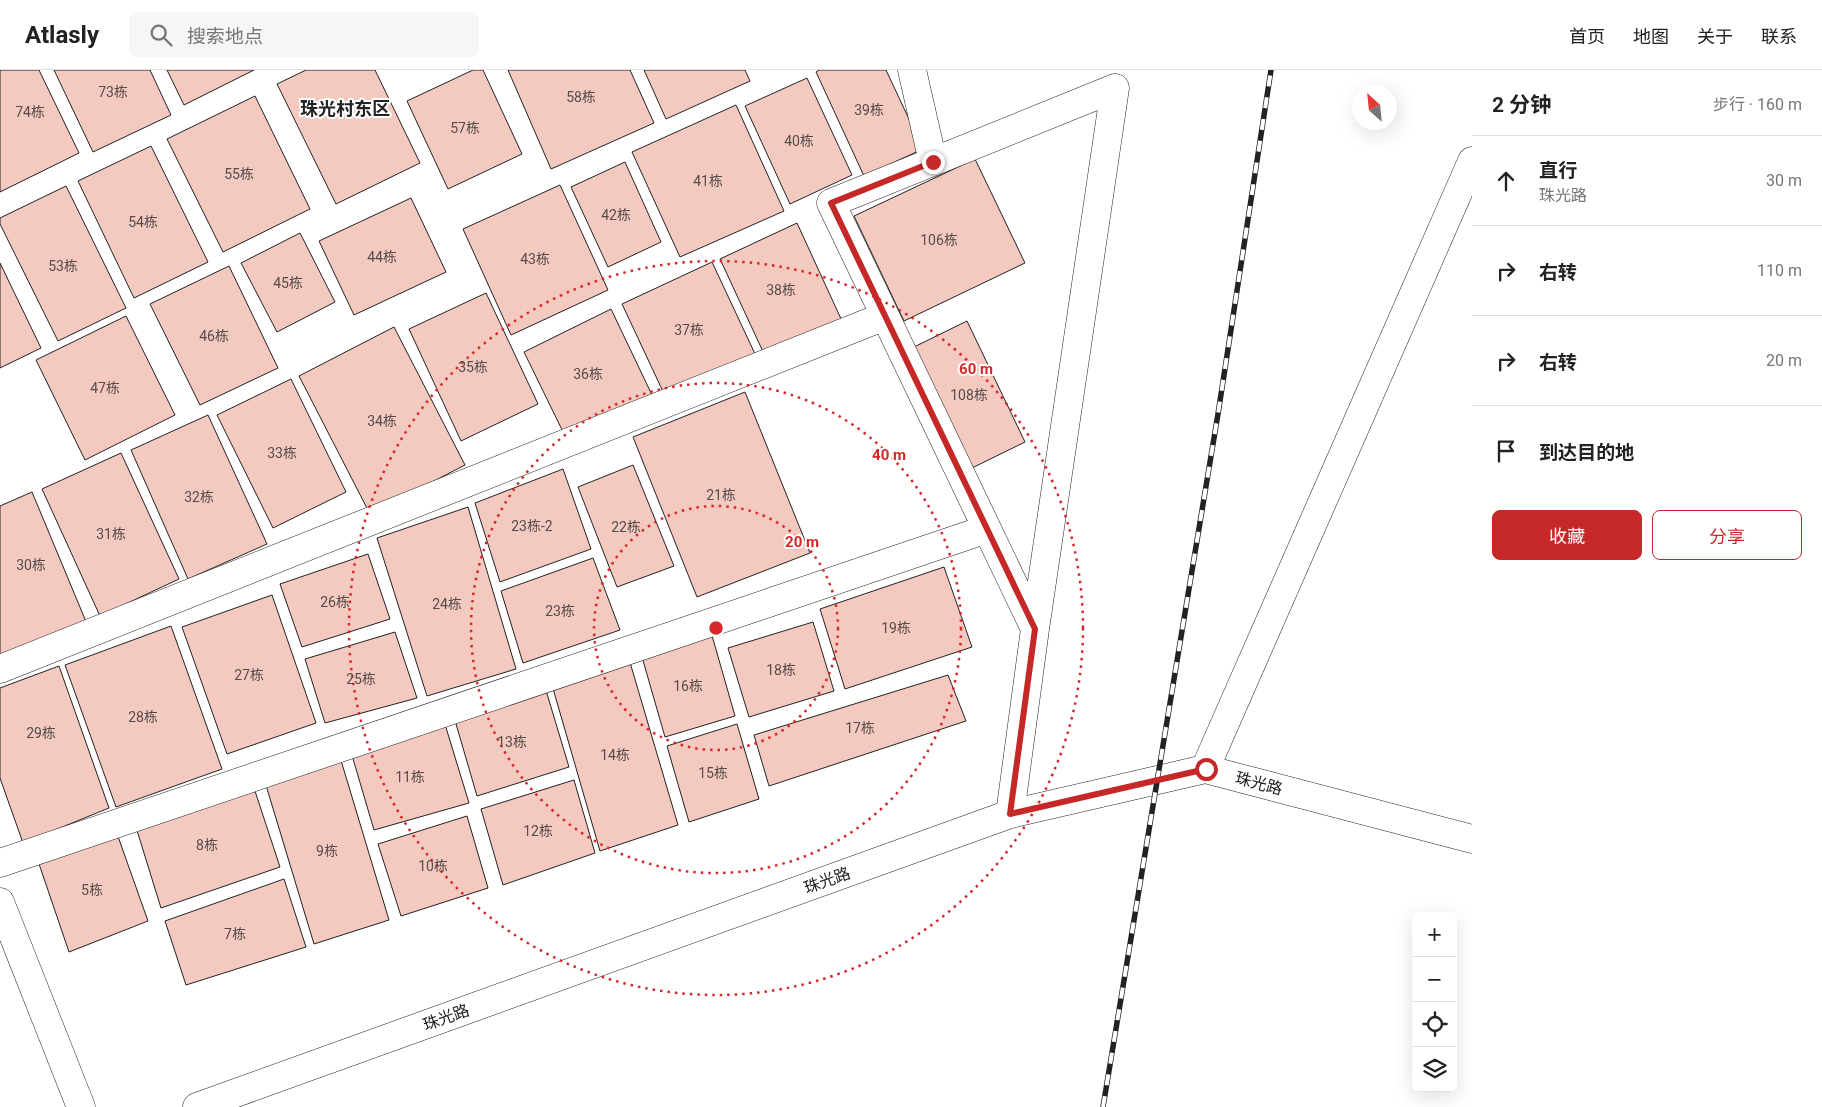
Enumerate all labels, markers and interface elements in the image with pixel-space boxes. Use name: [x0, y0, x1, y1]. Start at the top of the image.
search box: [129, 12, 479, 57]
text: Atlasly: [25, 21, 99, 49]
icon: search: [147, 21, 175, 49]
text: 搜索地点: [187, 25, 263, 48]
text: 首页: [1569, 26, 1605, 47]
text: 地图: [1633, 26, 1669, 47]
text: 关于: [1697, 26, 1733, 47]
text: 联系: [1761, 26, 1797, 47]
house number: 73栋: [98, 84, 128, 100]
north arrow: [1352, 85, 1397, 130]
house number: 58栋: [566, 89, 596, 105]
text: 2 分钟: [1492, 93, 1551, 117]
text: 步行 · 160 m: [1713, 95, 1802, 114]
district label: 珠光村东区: [300, 98, 390, 119]
house number: 39栋: [854, 102, 884, 118]
house number: 74栋: [15, 104, 45, 120]
house number: 57栋: [450, 120, 480, 136]
house number: 40栋: [784, 133, 814, 149]
route end: [922, 151, 945, 174]
text: 直行: [1539, 159, 1577, 182]
house number: 55栋: [224, 166, 254, 182]
icon: ahead: [1492, 167, 1520, 195]
text: 30 m: [1766, 171, 1802, 190]
house number: 41栋: [693, 173, 723, 189]
text: 珠光路: [1539, 186, 1587, 205]
house number: 42栋: [601, 207, 631, 223]
house number: 54栋: [128, 214, 158, 230]
house number: 106栋: [920, 232, 958, 248]
house number: 44栋: [367, 249, 397, 265]
house number: 43栋: [520, 251, 550, 267]
icon: right: [1492, 257, 1520, 285]
house number: 53栋: [48, 258, 78, 274]
text: 右转: [1539, 261, 1577, 284]
text: 110 m: [1757, 261, 1802, 280]
house number: 45栋: [273, 275, 303, 291]
house number: 38栋: [766, 282, 796, 298]
house number: 37栋: [674, 322, 704, 338]
house number: 46栋: [199, 328, 229, 344]
icon: right: [1492, 347, 1520, 375]
text: 右转: [1539, 351, 1577, 374]
text: 20 m: [1766, 351, 1802, 370]
house number: 35栋: [458, 359, 488, 375]
text: 60 m: [959, 360, 993, 378]
house number: 36栋: [573, 366, 603, 382]
house number: 47栋: [90, 380, 120, 396]
house number: 108栋: [950, 387, 988, 403]
house number: 34栋: [367, 413, 397, 429]
icon: arrive: [1492, 437, 1520, 465]
text: 到达目的地: [1539, 441, 1634, 464]
house number: 33栋: [267, 445, 297, 461]
text: 40 m: [872, 446, 906, 464]
house number: 21栋: [706, 487, 736, 503]
house number: 32栋: [184, 489, 214, 505]
button: 收藏: [1492, 510, 1642, 560]
button: 分享: [1652, 510, 1802, 560]
house number: 23栋-2: [511, 518, 553, 534]
house number: 22栋: [611, 519, 641, 535]
house number: 31栋: [96, 526, 126, 542]
text: 20 m: [785, 533, 819, 551]
house number: 30栋: [16, 557, 46, 573]
house number: 26栋: [320, 594, 350, 610]
house number: 24栋: [432, 596, 462, 612]
house number: 23栋: [545, 603, 575, 619]
centre of rings: [707, 619, 725, 637]
house number: 19栋: [881, 620, 911, 636]
house number: 18栋: [766, 662, 796, 678]
house number: 27栋: [234, 667, 264, 683]
house number: 25栋: [346, 671, 376, 687]
house number: 16栋: [673, 678, 703, 694]
house number: 28栋: [128, 709, 158, 725]
house number: 17栋: [845, 720, 875, 736]
house number: 29栋: [26, 725, 56, 741]
house number: 13栋: [497, 734, 527, 750]
house number: 14栋: [600, 747, 630, 763]
route start: [1195, 758, 1218, 781]
house number: 15栋: [698, 765, 728, 781]
street label: 珠光路: [1233, 768, 1285, 799]
house number: 11栋: [395, 769, 425, 785]
house number: 12栋: [523, 823, 553, 839]
house number: 8栋: [196, 837, 218, 853]
house number: 9栋: [316, 843, 338, 859]
house number: 10栋: [418, 858, 448, 874]
street label: 珠光路: [801, 863, 853, 898]
house number: 5栋: [81, 882, 103, 898]
map controls: [1412, 912, 1457, 1092]
button: +: [1412, 912, 1457, 957]
house number: 7栋: [224, 926, 246, 942]
button: −: [1412, 957, 1457, 1002]
street label: 珠光路: [420, 1000, 472, 1035]
button: locate: [1412, 1002, 1457, 1047]
button: layers: [1412, 1047, 1457, 1092]

